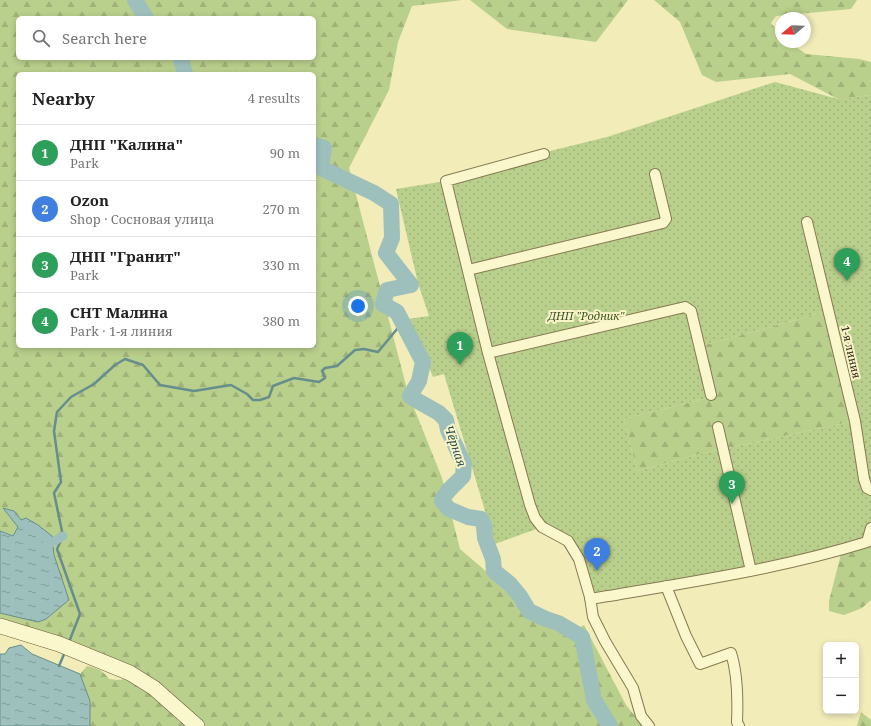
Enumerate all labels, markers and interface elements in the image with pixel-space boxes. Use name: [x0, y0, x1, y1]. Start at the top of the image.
north arrow: [775, 12, 811, 48]
search box: [16, 16, 316, 60]
icon: search: [30, 27, 52, 49]
text: Search here: [62, 28, 147, 48]
text: Nearby: [32, 87, 95, 110]
text: 4 results: [248, 89, 300, 107]
text: ДНП "Калина": [70, 134, 183, 154]
text: 1: [41, 144, 49, 162]
text: 90 m: [270, 144, 300, 162]
text: Park: [70, 154, 99, 172]
text: Ozon: [70, 190, 109, 210]
text: 2: [41, 200, 49, 218]
text: 270 m: [263, 200, 300, 218]
text: Shop · Сосновая улица: [70, 210, 214, 228]
text: ДНП "Гранит": [70, 246, 181, 266]
pin: 4: [834, 248, 860, 281]
text: 3: [41, 256, 49, 274]
text: 330 m: [263, 256, 300, 274]
text: Park: [70, 266, 99, 284]
your location: [348, 296, 368, 316]
text: СНТ Малина: [70, 302, 168, 322]
park label: ДНП "Родник": [547, 308, 625, 323]
text: 4: [41, 312, 49, 330]
text: 380 m: [263, 312, 300, 330]
text: Park · 1-я линия: [70, 322, 173, 340]
street label: 1-я линия: [838, 324, 865, 380]
pin: 1: [447, 332, 473, 365]
water label: Чёрная: [440, 423, 471, 469]
pin: 3: [719, 471, 745, 504]
pin: 2: [584, 538, 610, 571]
map controls: [823, 642, 859, 714]
button: +: [823, 642, 859, 678]
button: −: [823, 678, 859, 714]

